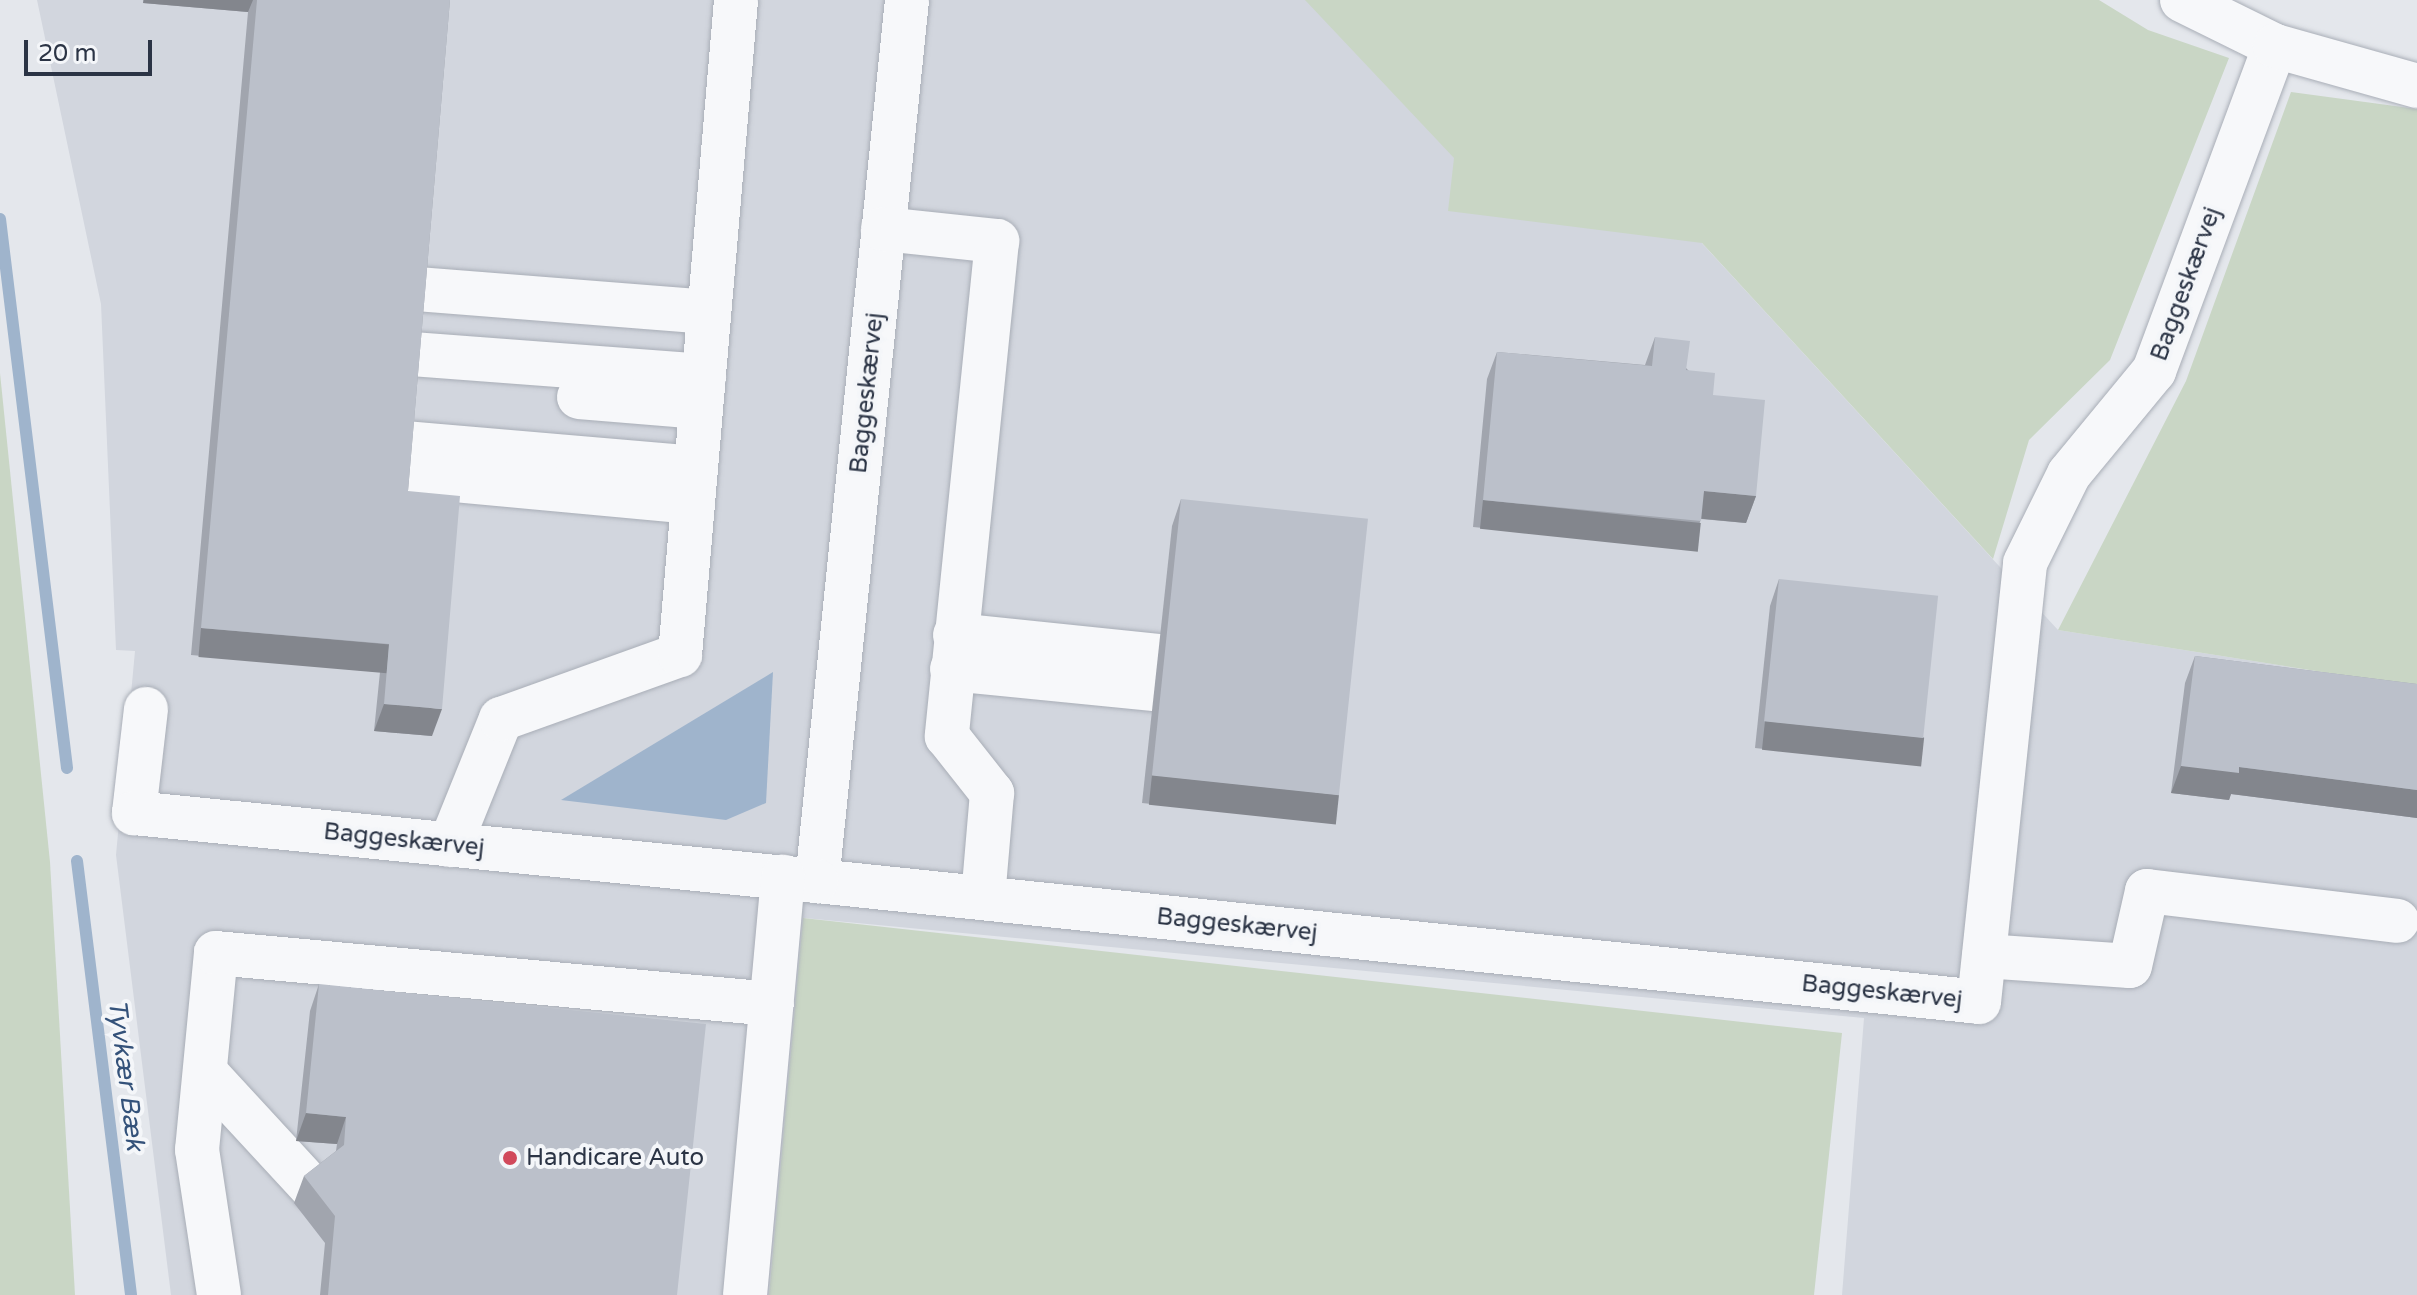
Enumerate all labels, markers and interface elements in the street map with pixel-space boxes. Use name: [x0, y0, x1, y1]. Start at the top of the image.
scale bar: [28, 24, 156, 74]
text: 20 m: [38, 39, 96, 68]
street label: Baggeskærvej: [2145, 203, 2227, 365]
street label: Baggeskærvej: [844, 311, 890, 475]
street label: Baggeskærvej: [322, 817, 486, 863]
street label: Baggeskærvej: [1155, 902, 1319, 948]
street label: Baggeskærvej: [1800, 969, 1964, 1015]
water label: Tyvkær Bæk: [101, 998, 151, 1152]
place label: Handicare Auto: [526, 1144, 704, 1172]
marker: Handicare Auto: [501, 1149, 519, 1167]

